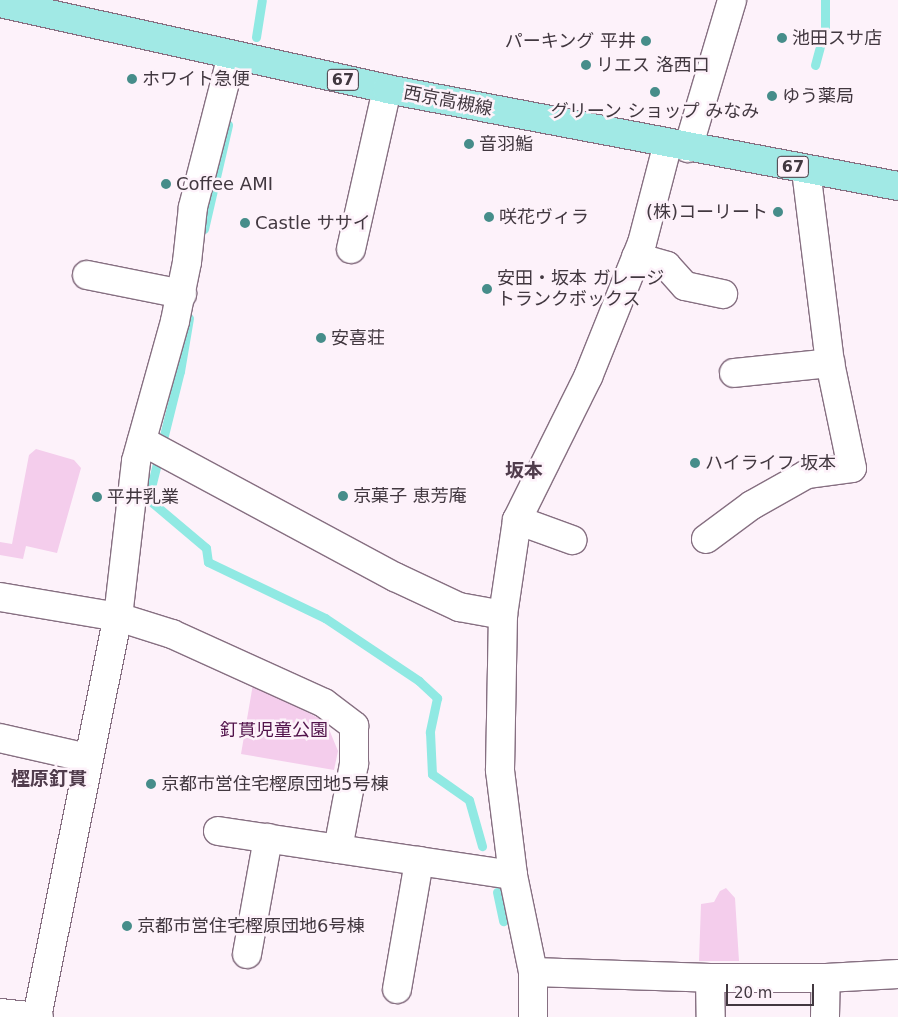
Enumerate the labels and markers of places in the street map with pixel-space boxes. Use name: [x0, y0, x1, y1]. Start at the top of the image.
place label: 池田スサ店: [792, 27, 882, 49]
place label: パーキング 平井: [504, 30, 636, 52]
marker: 池田スサ店: [776, 32, 788, 44]
marker: パーキング 平井: [640, 35, 652, 47]
place label: リエス 洛西口: [596, 54, 710, 76]
marker: リエス 洛西口: [580, 59, 592, 71]
place label: ホワイト急便: [142, 68, 250, 90]
marker: ホワイト急便: [126, 73, 138, 85]
place label: ゆう薬局: [782, 85, 854, 107]
marker: グリーン ショップ みなみ: [649, 86, 661, 98]
marker: ゆう薬局: [766, 90, 778, 102]
place label: グリーン ショップ みなみ: [550, 100, 760, 122]
place label: 音羽鮨: [479, 133, 533, 155]
marker: 音羽鮨: [463, 138, 475, 150]
place label: Coffee AMI: [176, 173, 273, 195]
marker: Coffee AMI: [160, 178, 172, 190]
place label: (株)コーリート: [646, 201, 768, 223]
place label: 咲花ヴィラ: [499, 206, 589, 228]
marker: (株)コーリート: [772, 206, 784, 218]
marker: 咲花ヴィラ: [483, 211, 495, 223]
place label: Castle ササイ: [255, 212, 371, 234]
marker: Castle ササイ: [239, 217, 251, 229]
place label: 安田・坂本 ガレージ トランクボックス: [497, 268, 665, 310]
marker: 安田・坂本 ガレージ トランクボックス: [481, 283, 493, 295]
place label: 安喜荘: [331, 327, 385, 349]
marker: 安喜荘: [315, 332, 327, 344]
place label: ハイライフ 坂本: [705, 452, 837, 474]
marker: ハイライフ 坂本: [689, 457, 701, 469]
place label: 京菓子 恵芳庵: [353, 485, 467, 507]
place label: 平井乳業: [107, 486, 179, 508]
marker: 京菓子 恵芳庵: [337, 490, 349, 502]
marker: 平井乳業: [91, 491, 103, 503]
place label: 京都市営住宅樫原団地5号棟: [161, 773, 388, 795]
marker: 京都市営住宅樫原団地5号棟: [145, 778, 157, 790]
place label: 京都市営住宅樫原団地6号棟: [137, 915, 364, 937]
marker: 京都市営住宅樫原団地6号棟: [121, 920, 133, 932]

